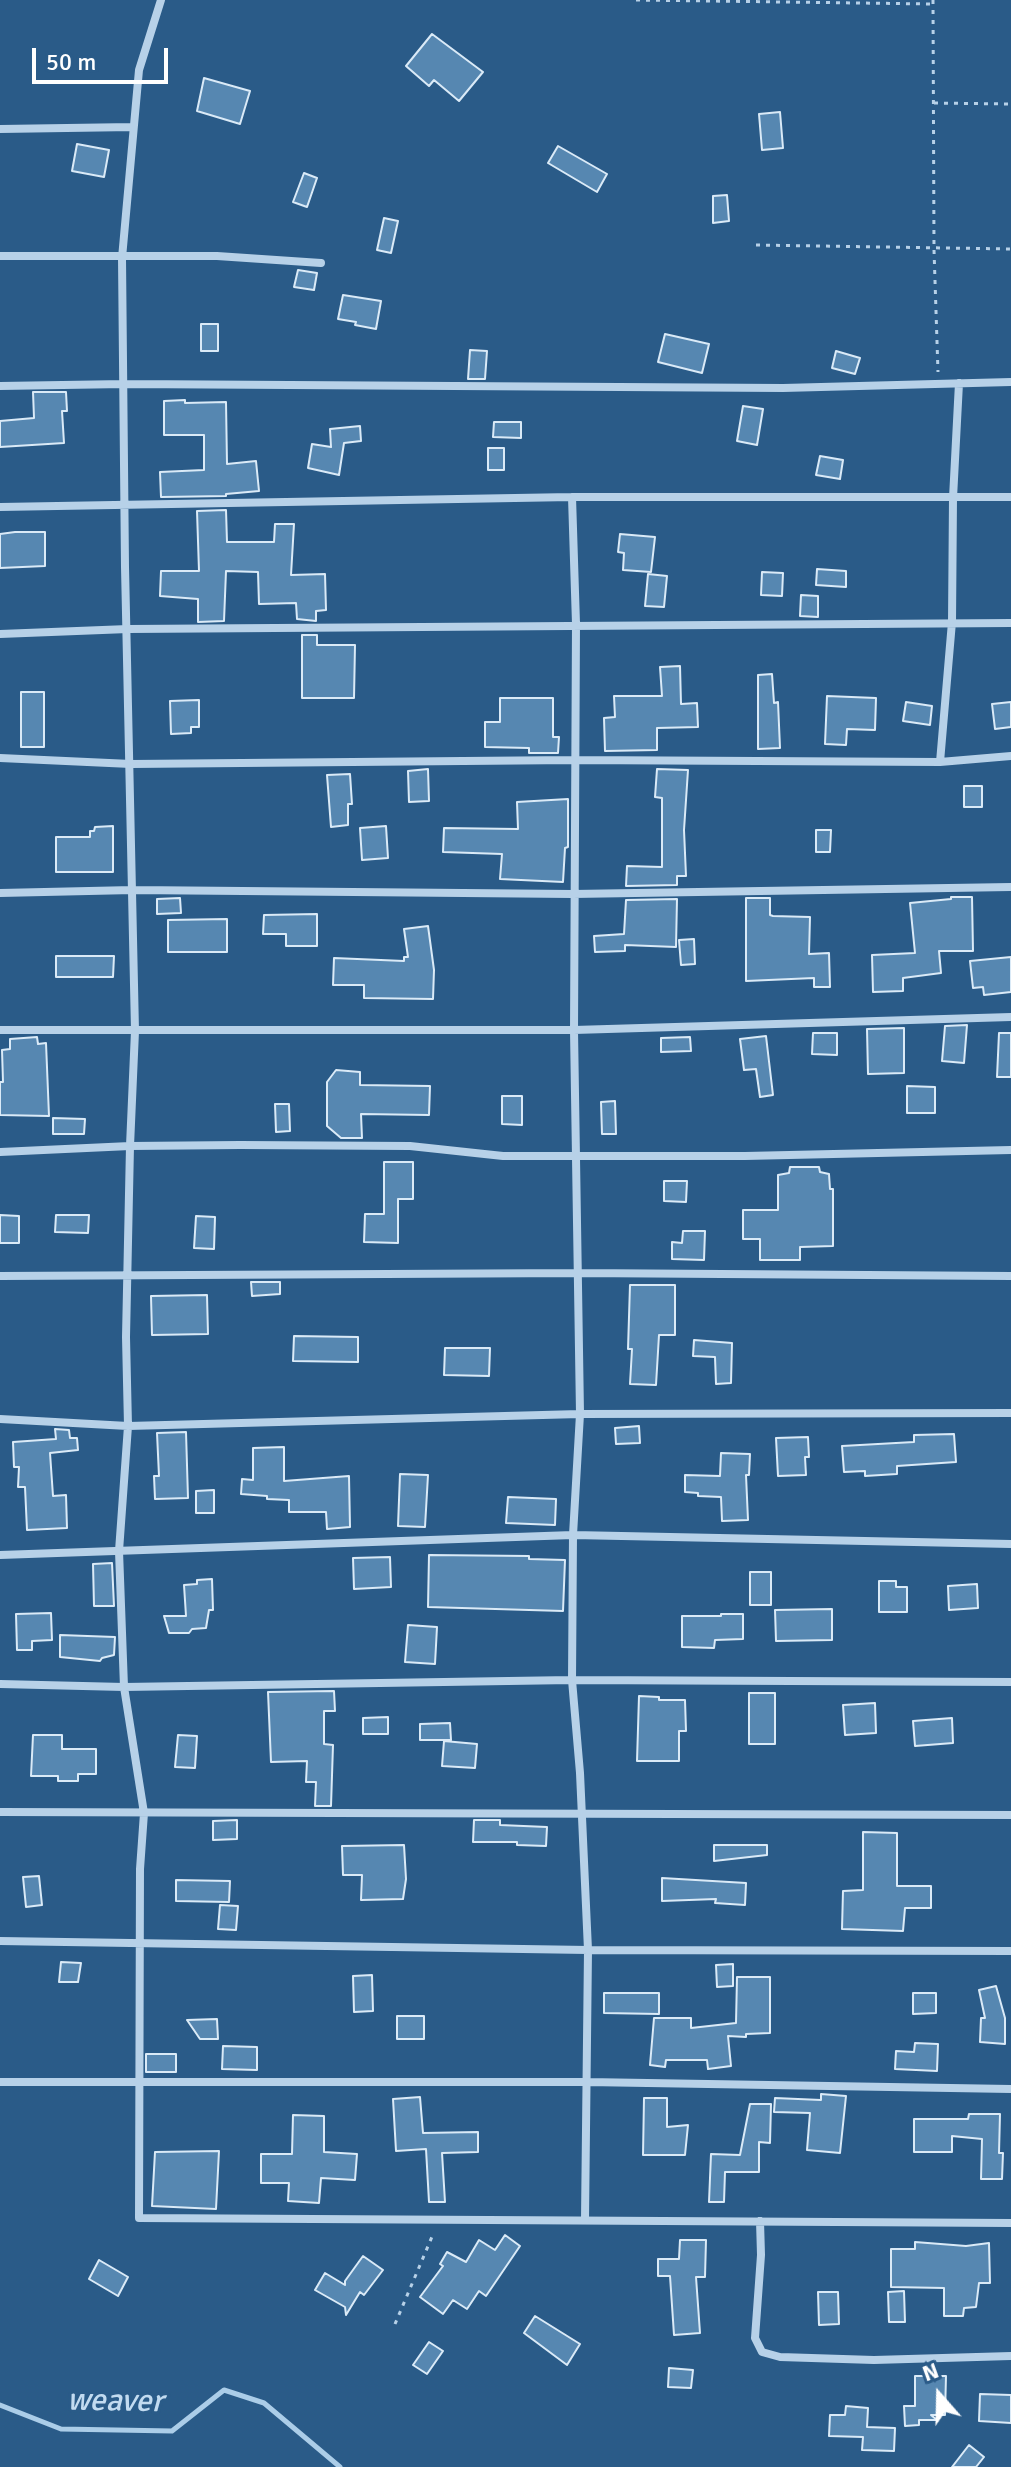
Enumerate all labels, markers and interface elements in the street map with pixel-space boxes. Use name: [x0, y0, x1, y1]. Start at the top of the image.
scale bar: [36, 32, 172, 82]
text: 50 m: [46, 47, 96, 77]
north arrow: [899, 2355, 979, 2435]
text: N: [919, 2357, 942, 2387]
water label: weaver: [66, 2382, 164, 2422]

